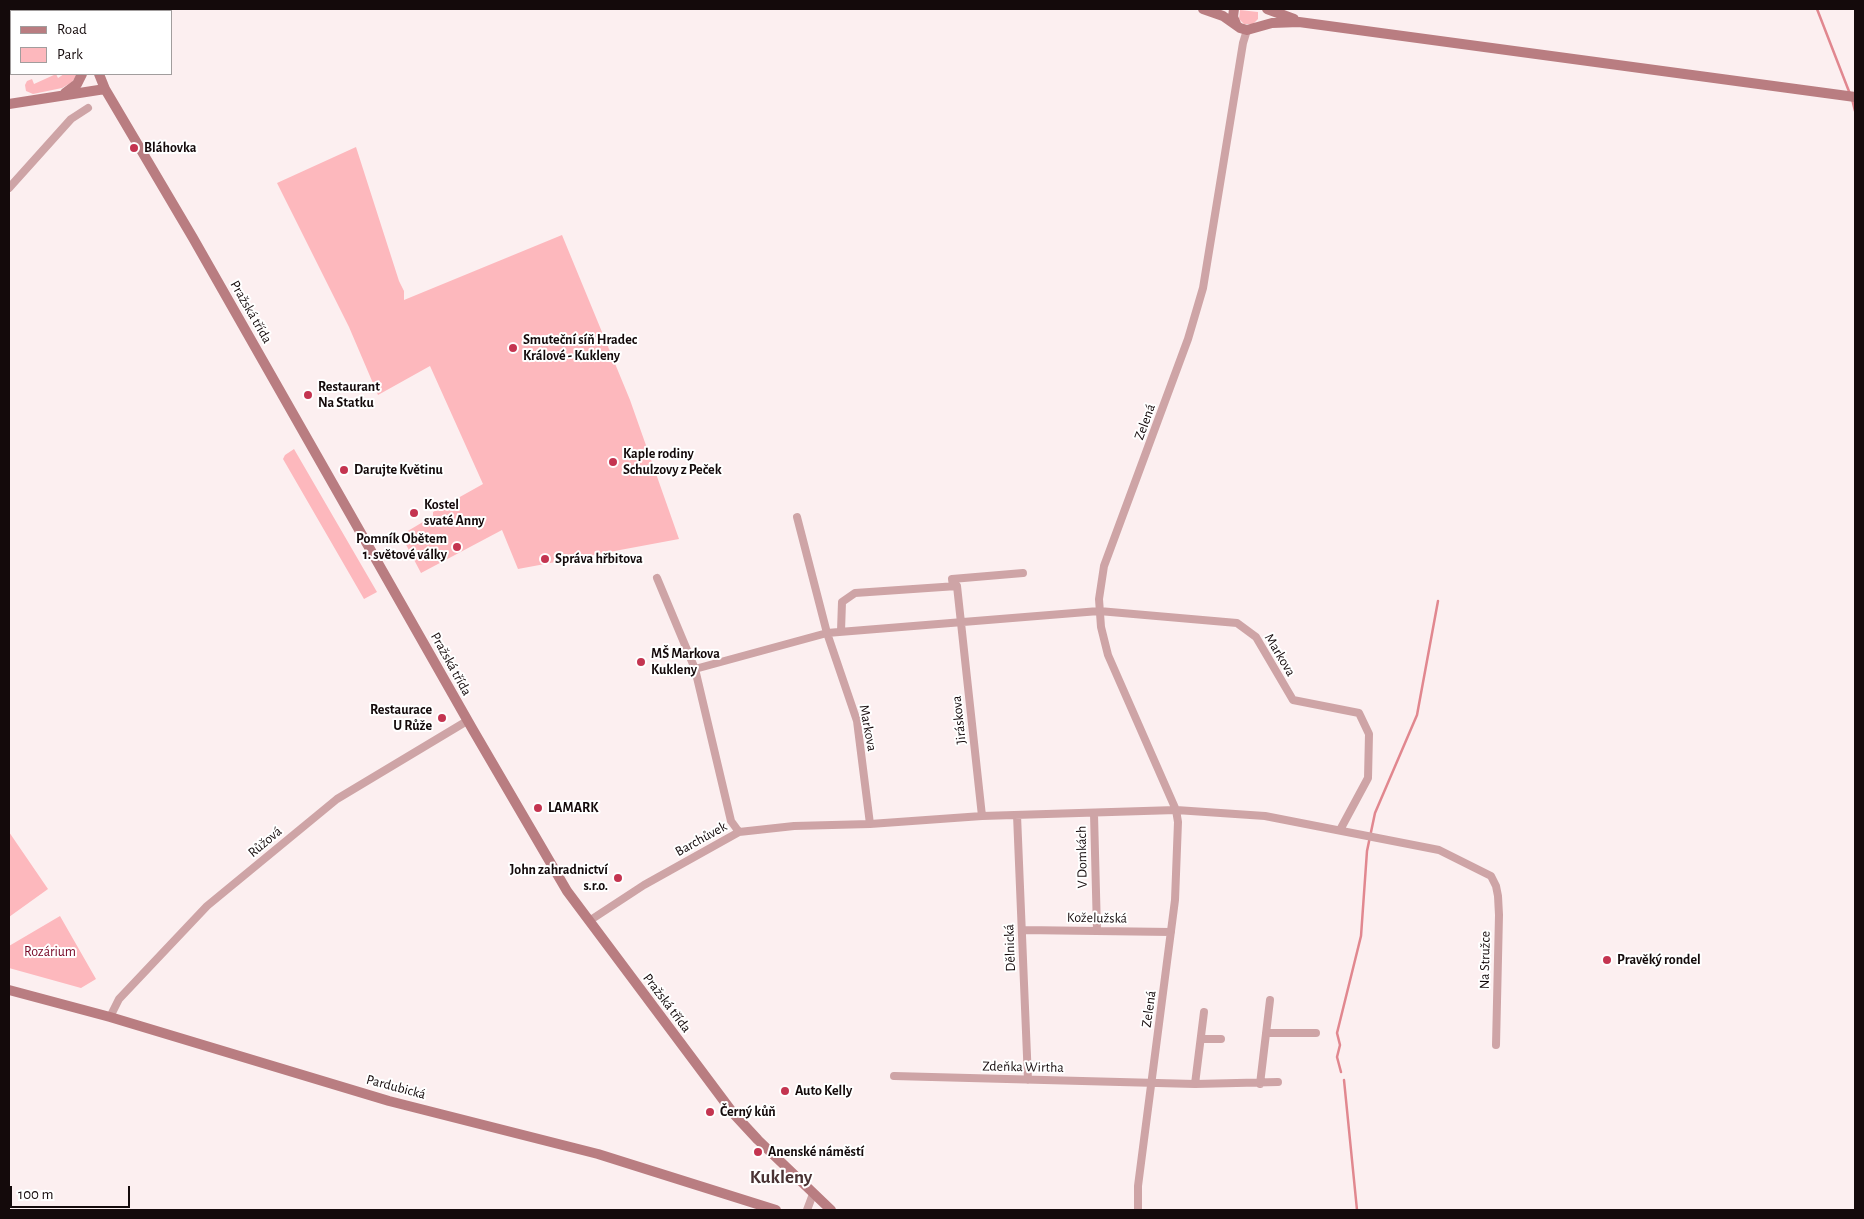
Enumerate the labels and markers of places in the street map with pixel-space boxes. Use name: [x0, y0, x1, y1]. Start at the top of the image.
place label: Bláhovka: [144, 140, 196, 156]
marker: Bláhovka: [128, 142, 140, 154]
place label: Smuteční síň Hradec Králové - Kukleny: [523, 332, 637, 364]
marker: Smuteční síň Hradec Králové - Kukleny: [507, 342, 519, 354]
place label: Restaurant Na Statku: [318, 379, 380, 412]
marker: Restaurant Na Statku: [302, 389, 314, 401]
place label: Kaple rodiny Schulzovy z Peček: [623, 446, 722, 478]
marker: Kaple rodiny Schulzovy z Peček: [607, 456, 619, 468]
place label: Darujte Květinu: [354, 462, 443, 478]
marker: Darujte Květinu: [338, 464, 350, 476]
place label: Kostel svaté Anny: [424, 497, 485, 530]
marker: Kostel svaté Anny: [408, 507, 420, 519]
place label: Pomník Obětem 1. světové války: [356, 531, 447, 564]
marker: Pomník Obětem 1. světové války: [451, 541, 463, 553]
place label: Správa hřbitova: [555, 551, 643, 567]
marker: Správa hřbitova: [539, 553, 551, 565]
place label: MŠ Markova Kukleny: [651, 646, 720, 679]
marker: MŠ Markova Kukleny: [635, 656, 647, 668]
place label: Restaurace U Růže: [370, 702, 432, 734]
marker: Restaurace U Růže: [436, 712, 448, 724]
place label: LAMARK: [548, 800, 599, 816]
marker: LAMARK: [532, 802, 544, 814]
place label: John zahradnictví s.r.o.: [510, 862, 608, 894]
marker: John zahradnictví s.r.o.: [612, 872, 624, 884]
place label: Pravěký rondel: [1617, 952, 1701, 968]
marker: Pravěký rondel: [1601, 954, 1613, 966]
place label: Auto Kelly: [795, 1083, 852, 1099]
marker: Auto Kelly: [779, 1085, 791, 1097]
place label: Černý kůň: [720, 1104, 776, 1120]
marker: Černý kůň: [704, 1106, 716, 1118]
place label: Anenské náměstí: [768, 1144, 864, 1160]
marker: Anenské náměstí: [752, 1146, 764, 1158]

